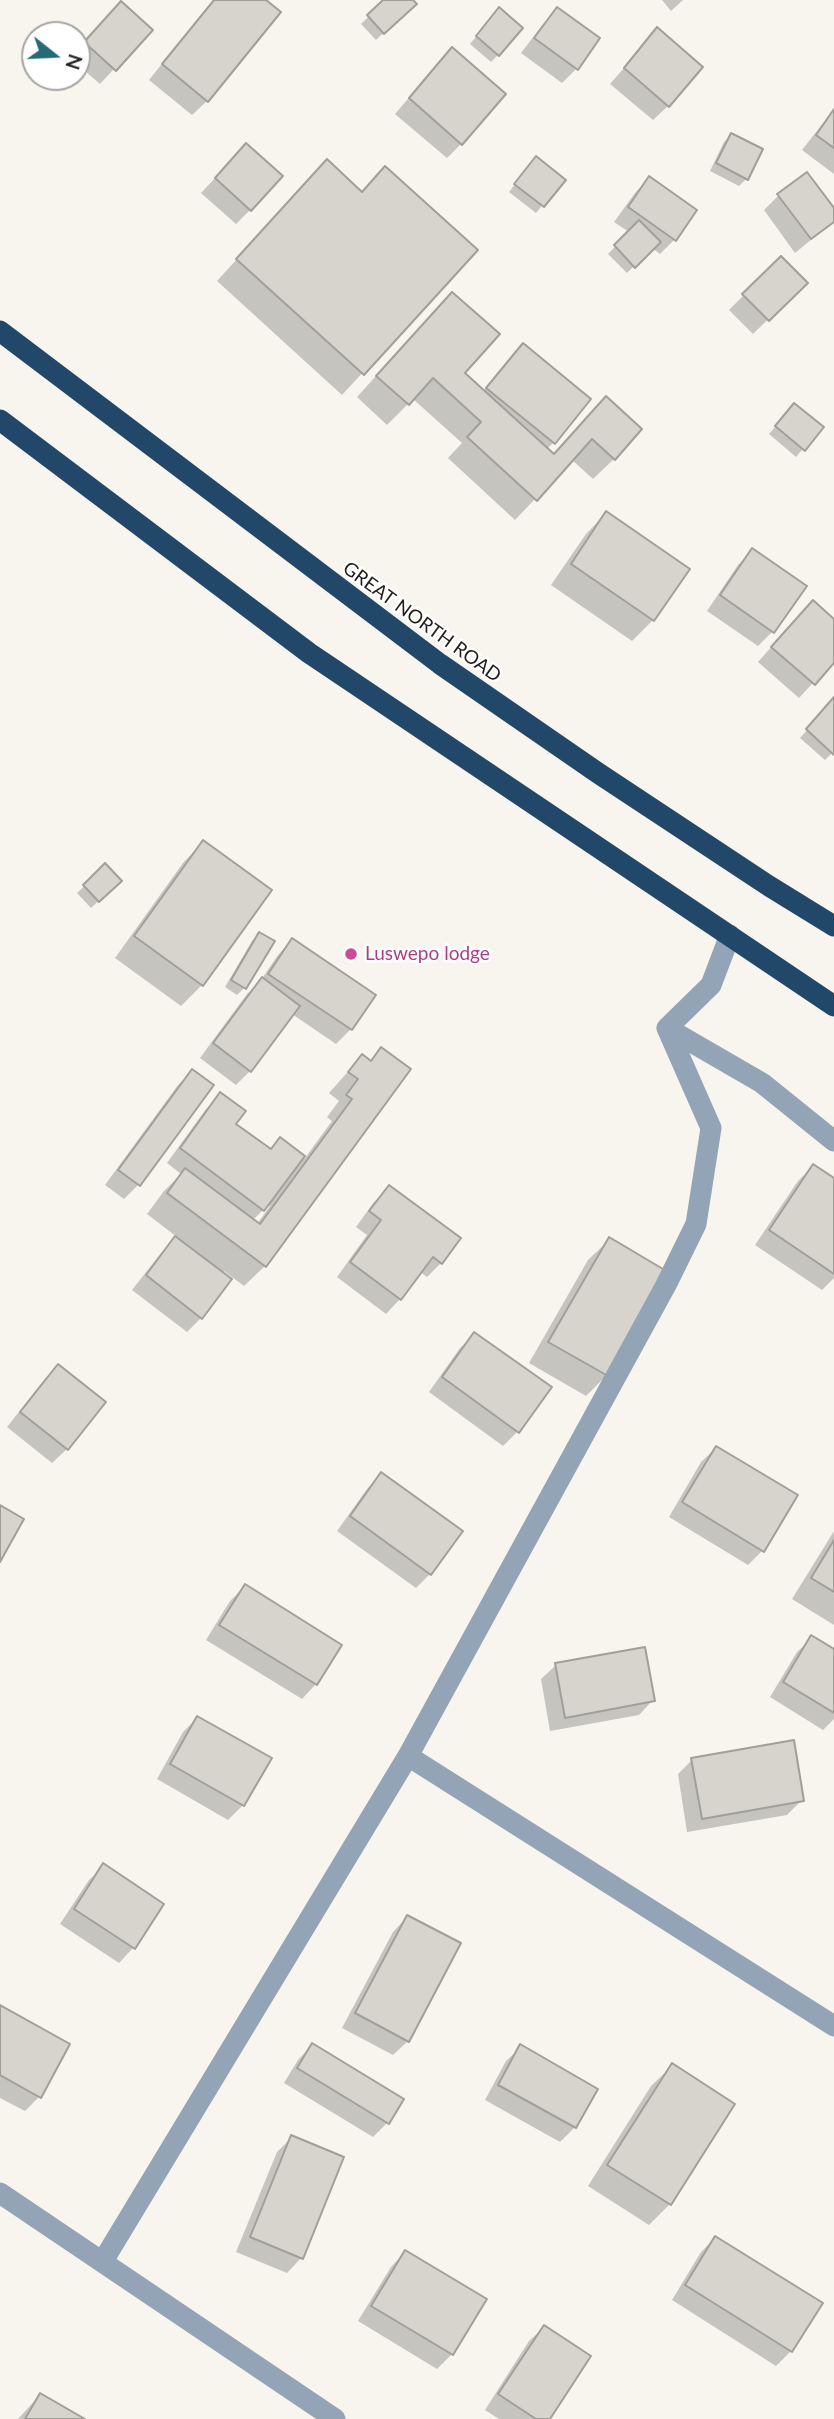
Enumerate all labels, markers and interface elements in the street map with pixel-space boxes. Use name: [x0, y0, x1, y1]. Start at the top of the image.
north arrow: [21, 21, 91, 91]
text: N: [61, 52, 88, 73]
street label: GREAT NORTH ROAD: [338, 557, 506, 687]
place label: Luswepo lodge: [365, 943, 490, 965]
marker: Luswepo lodge: [343, 946, 359, 962]

